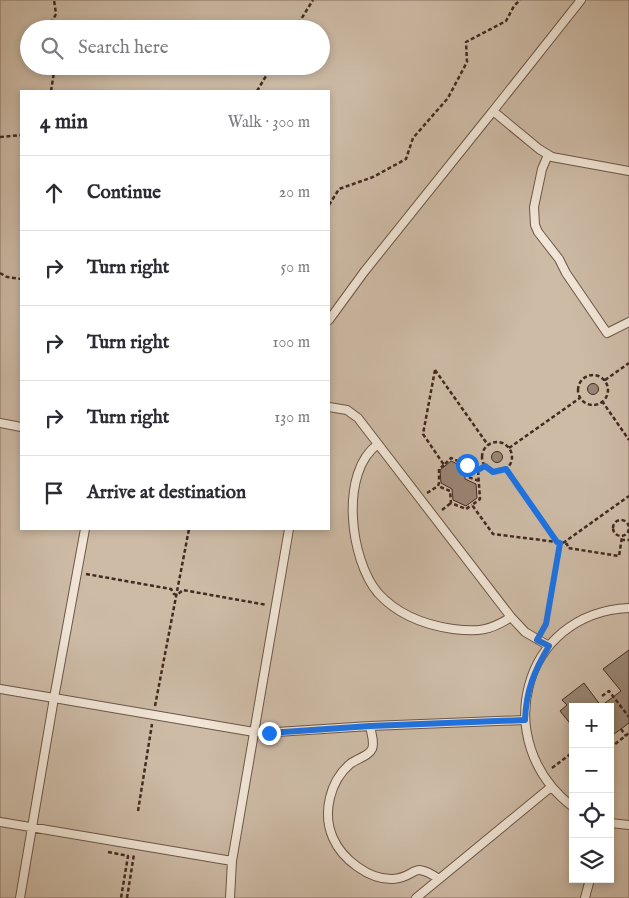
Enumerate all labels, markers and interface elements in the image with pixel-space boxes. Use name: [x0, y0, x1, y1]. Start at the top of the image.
search box: [20, 20, 330, 75]
icon: search: [38, 34, 66, 62]
text: Search here: [78, 36, 169, 60]
text: 4 min: [40, 109, 88, 136]
text: Walk · 300 m: [228, 113, 310, 133]
icon: ahead: [40, 179, 68, 207]
text: Continue: [87, 181, 161, 205]
text: 20 m: [279, 183, 310, 203]
icon: right: [40, 254, 68, 282]
text: Turn right: [87, 256, 169, 280]
text: 50 m: [281, 258, 310, 278]
icon: right: [40, 329, 68, 357]
text: Turn right: [87, 331, 169, 355]
text: 100 m: [273, 333, 310, 353]
icon: right: [40, 404, 68, 432]
text: Turn right: [87, 406, 169, 430]
text: 130 m: [274, 408, 310, 428]
route start: [456, 454, 479, 477]
icon: arrive: [40, 479, 68, 507]
text: Arrive at destination: [87, 481, 246, 505]
map controls: [569, 703, 614, 883]
button: +: [569, 703, 614, 748]
route end: [258, 722, 281, 745]
button: −: [569, 748, 614, 793]
button: locate: [569, 793, 614, 838]
button: layers: [569, 838, 614, 883]

